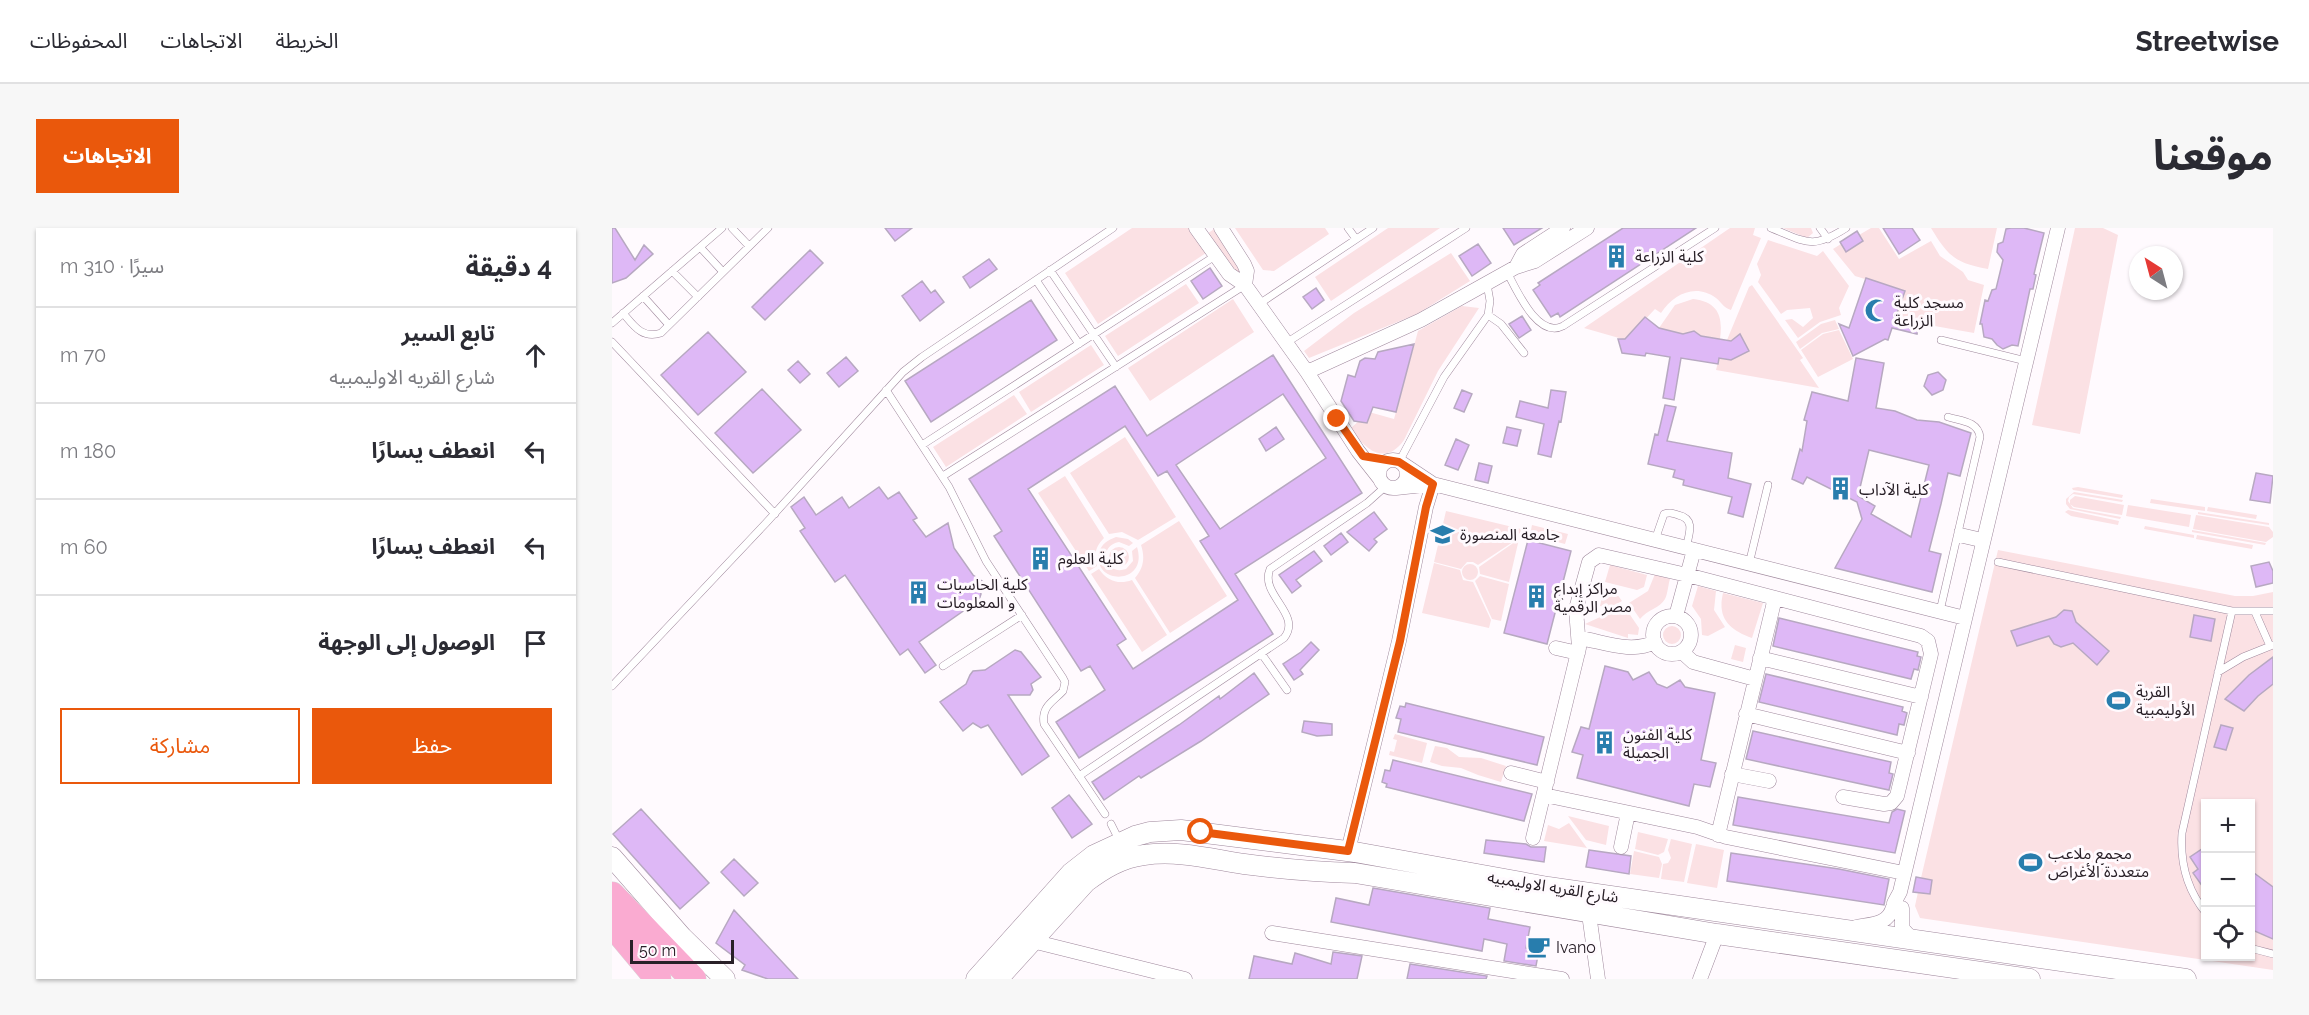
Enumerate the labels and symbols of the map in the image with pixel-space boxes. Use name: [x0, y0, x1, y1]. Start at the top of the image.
building icon: كلية الزراعة: [1604, 243, 1630, 269]
north arrow: [2129, 246, 2183, 300]
place label: كلية الزراعة: [1635, 247, 1704, 266]
place label: مسجد كلية الزراعة: [1894, 293, 1964, 330]
mosque icon: مسجد كلية الزراعة: [1863, 298, 1889, 324]
route end: [1323, 405, 1349, 431]
building icon: كلية الآداب: [1828, 476, 1854, 502]
place label: كلية الآداب: [1859, 480, 1929, 499]
school or university icon: جامعة المنصورة: [1429, 521, 1455, 547]
place label: جامعة المنصورة: [1460, 525, 1560, 544]
building icon: كلية العلوم: [1027, 545, 1053, 571]
place label: كلية العلوم: [1058, 549, 1124, 571]
place label: كلية الحاسبات و المعلومات: [937, 575, 1028, 612]
place label: مراكز إبداع مصر الرقمية: [1554, 579, 1632, 616]
building icon: كلية الحاسبات و المعلومات: [906, 580, 932, 606]
building icon: مراكز إبداع مصر الرقمية: [1523, 584, 1549, 610]
place label: القرية الأوليمبية: [2136, 682, 2195, 719]
sports icon: القرية الأوليمبية: [2105, 687, 2131, 713]
place label: كلية الفنون الجميلة: [1623, 725, 1693, 762]
building icon: كلية الفنون الجميلة: [1592, 730, 1618, 756]
route start: [1187, 818, 1213, 844]
place label: مجمع ملاعب متعددة الأغراض: [2048, 844, 2149, 881]
sports icon: مجمع ملاعب متعددة الأغراض: [2017, 849, 2043, 875]
street label: شارع القريه الاوليمبيه: [1486, 867, 1620, 910]
cafe icon: Ivano: [1525, 934, 1551, 960]
scale bar: [630, 937, 734, 964]
place label: Ivano: [1556, 938, 1596, 957]

